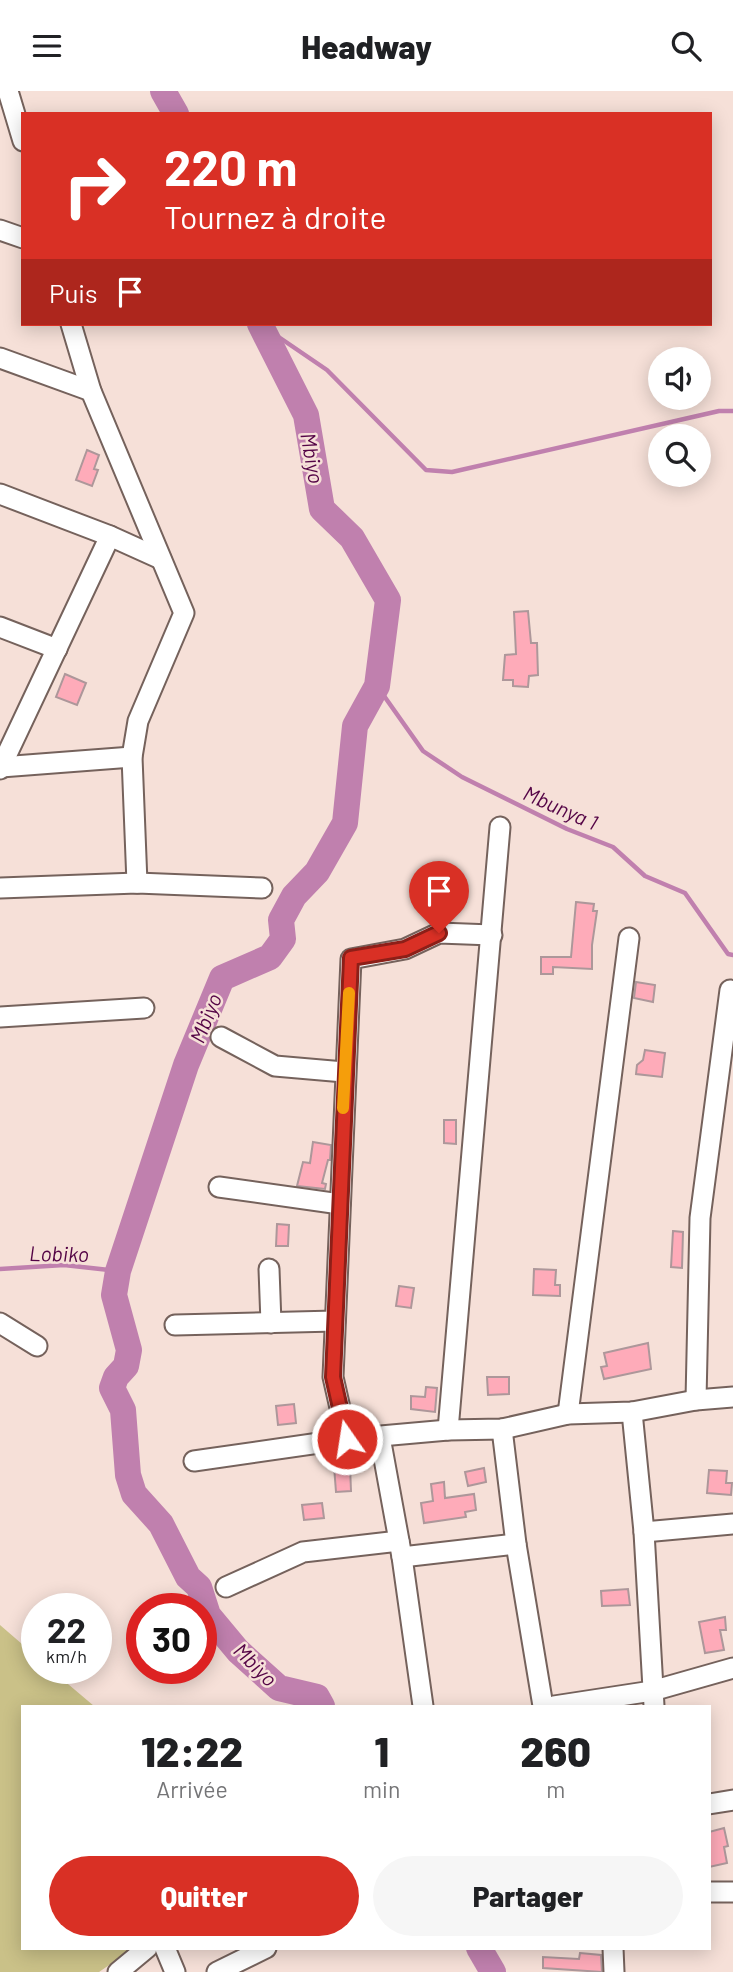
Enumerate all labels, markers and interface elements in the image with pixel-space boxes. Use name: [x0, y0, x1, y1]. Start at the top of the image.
icon: menu: [28, 27, 66, 65]
text: Headway: [301, 27, 432, 65]
icon: search: [667, 27, 705, 65]
text: 220 m: [164, 137, 298, 196]
icon: right: [49, 140, 140, 231]
text: Tournez à droite: [164, 197, 386, 235]
icon: arrive: [111, 273, 149, 311]
text: Puis: [49, 277, 97, 308]
map controls: [648, 347, 711, 487]
button: sound: [648, 347, 711, 410]
button: search: [648, 424, 711, 487]
water label: Mbiyo: [296, 431, 330, 485]
water label: Mbunya 1: [520, 780, 602, 834]
pin: [409, 861, 469, 933]
icon: arrive: [420, 872, 458, 910]
water label: Mbiyo: [184, 990, 226, 1046]
water label: Lobiko: [29, 1240, 89, 1266]
position arrow: [310, 1402, 384, 1476]
speed limit sign: 30: [126, 1593, 217, 1684]
text: 22: [47, 1608, 86, 1650]
water label: Mbiyo: [229, 1637, 283, 1691]
text: km/h: [46, 1645, 87, 1667]
text: 12:22: [141, 1725, 243, 1775]
text: 1: [374, 1725, 389, 1775]
text: 260: [520, 1725, 591, 1775]
text: Arrivée: [156, 1775, 228, 1803]
text: min: [363, 1775, 400, 1803]
text: m: [546, 1775, 565, 1803]
button: Quitter: [49, 1856, 359, 1936]
button: Partager: [373, 1856, 683, 1936]

